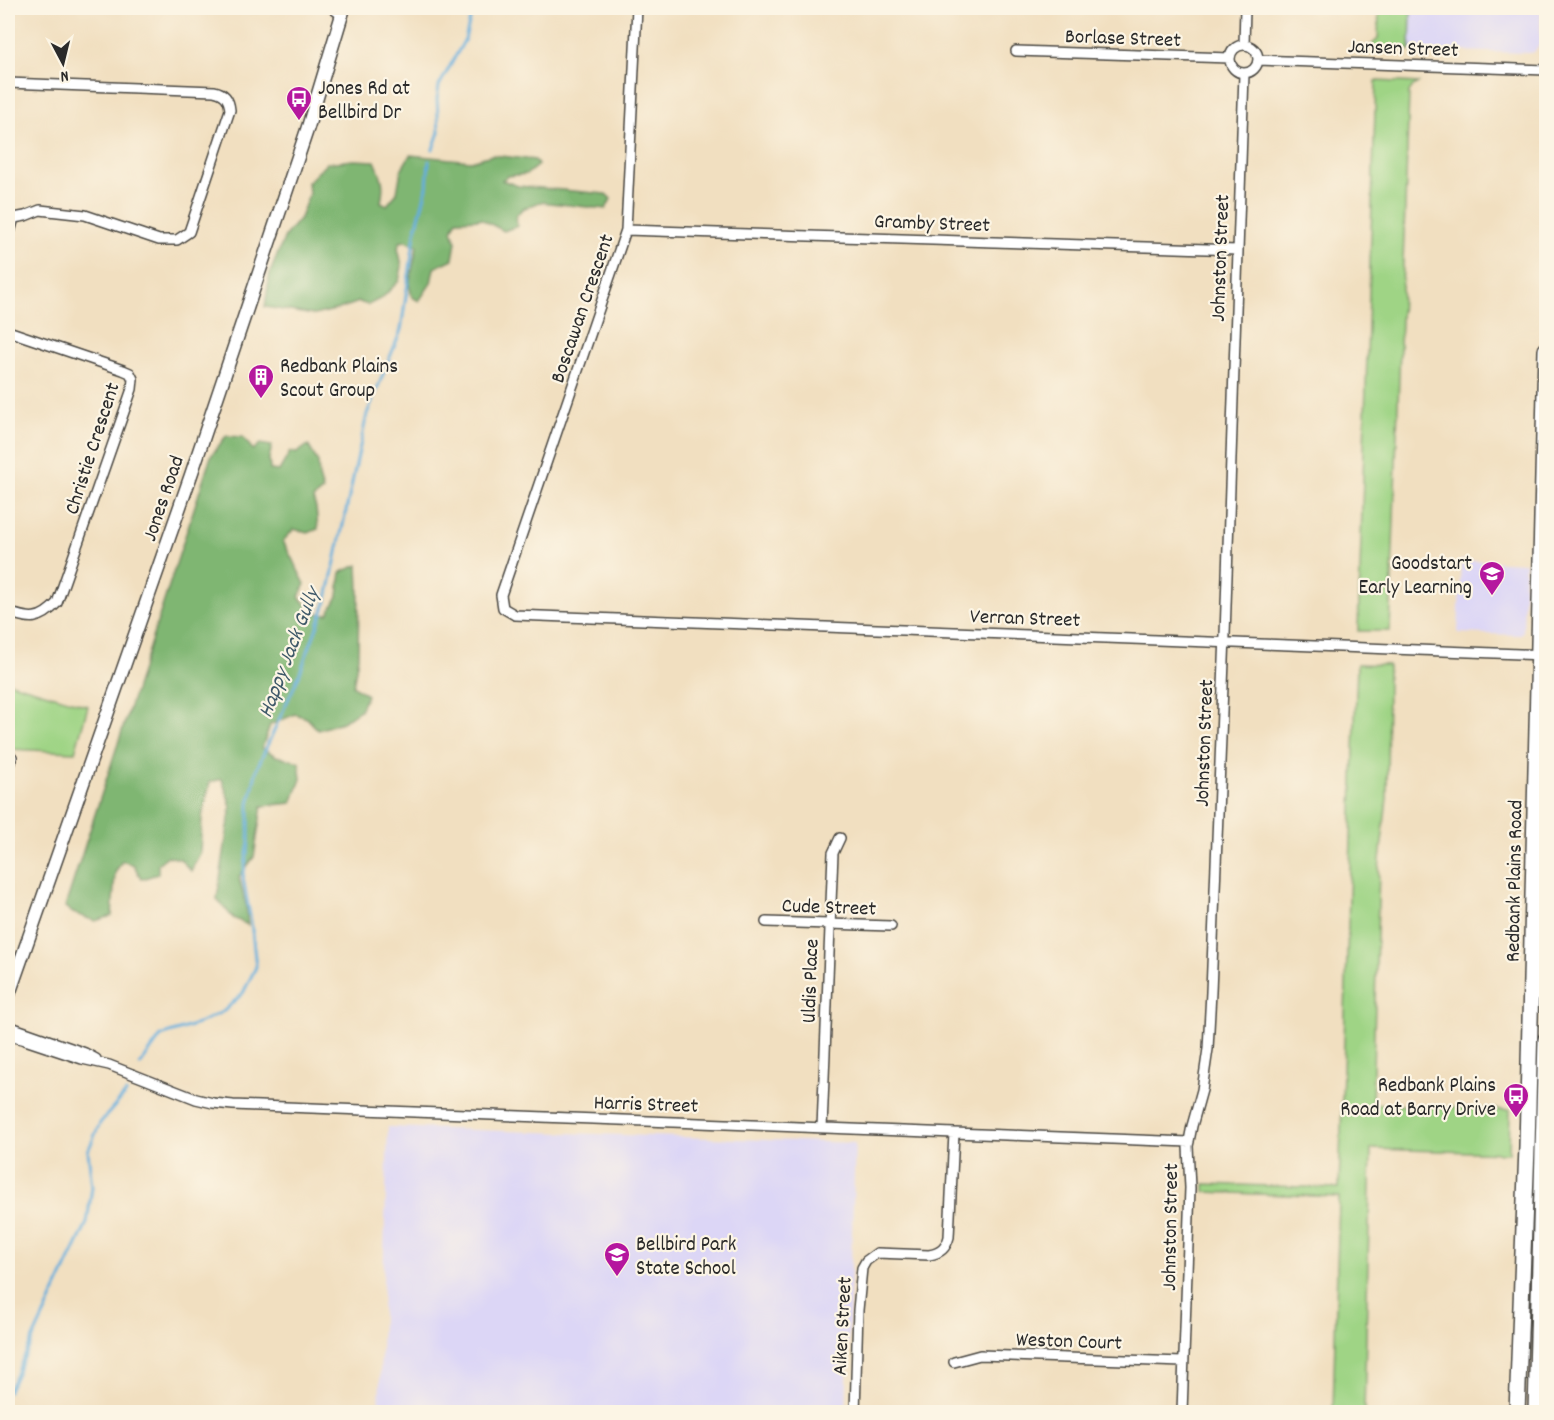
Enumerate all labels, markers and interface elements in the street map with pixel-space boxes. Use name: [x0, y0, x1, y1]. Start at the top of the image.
street label: Borlase Street: [1064, 23, 1182, 57]
north arrow: [33, 33, 93, 93]
street label: Jansen Street: [1347, 33, 1459, 67]
text: N: [59, 64, 70, 87]
place label: Jones Rd at Bellbird Dr: [318, 75, 410, 129]
bus stop icon: Jones Rd at Bellbird Dr: [284, 84, 314, 122]
street label: Johnston Street: [1205, 193, 1239, 322]
street label: Gramby Street: [873, 208, 991, 242]
street label: Boscawan Crescent: [544, 230, 623, 387]
place label: Redbank Plains Scout Group: [280, 353, 398, 407]
building icon: Redbank Plains Scout Group: [246, 362, 276, 400]
street label: Christie Crescent: [58, 379, 129, 519]
street label: Jones Road: [136, 452, 193, 546]
place label: Goodstart Early Learning: [1359, 550, 1472, 604]
school or university icon: Goodstart Early Learning: [1477, 559, 1507, 597]
water label: Happy Jack Gully: [251, 581, 330, 723]
street label: Verran Street: [969, 603, 1081, 637]
street label: Johnston Street: [1189, 678, 1223, 807]
street label: Redbank Plains Road: [1500, 800, 1532, 962]
street label: Cude Street: [781, 892, 877, 926]
street label: Uldis Place: [796, 938, 828, 1024]
place label: Redbank Plains Road at Barry Drive: [1340, 1072, 1496, 1126]
bus stop icon: Redbank Plains Road at Barry Drive: [1501, 1081, 1531, 1119]
street label: Harris Street: [593, 1089, 699, 1123]
street label: Johnston Street: [1156, 1163, 1188, 1291]
place label: Bellbird Park State School: [636, 1231, 736, 1285]
school or university icon: Bellbird Park State School: [602, 1240, 632, 1278]
street label: Aiken Street: [826, 1276, 862, 1376]
street label: Weston Court: [1015, 1326, 1123, 1360]

